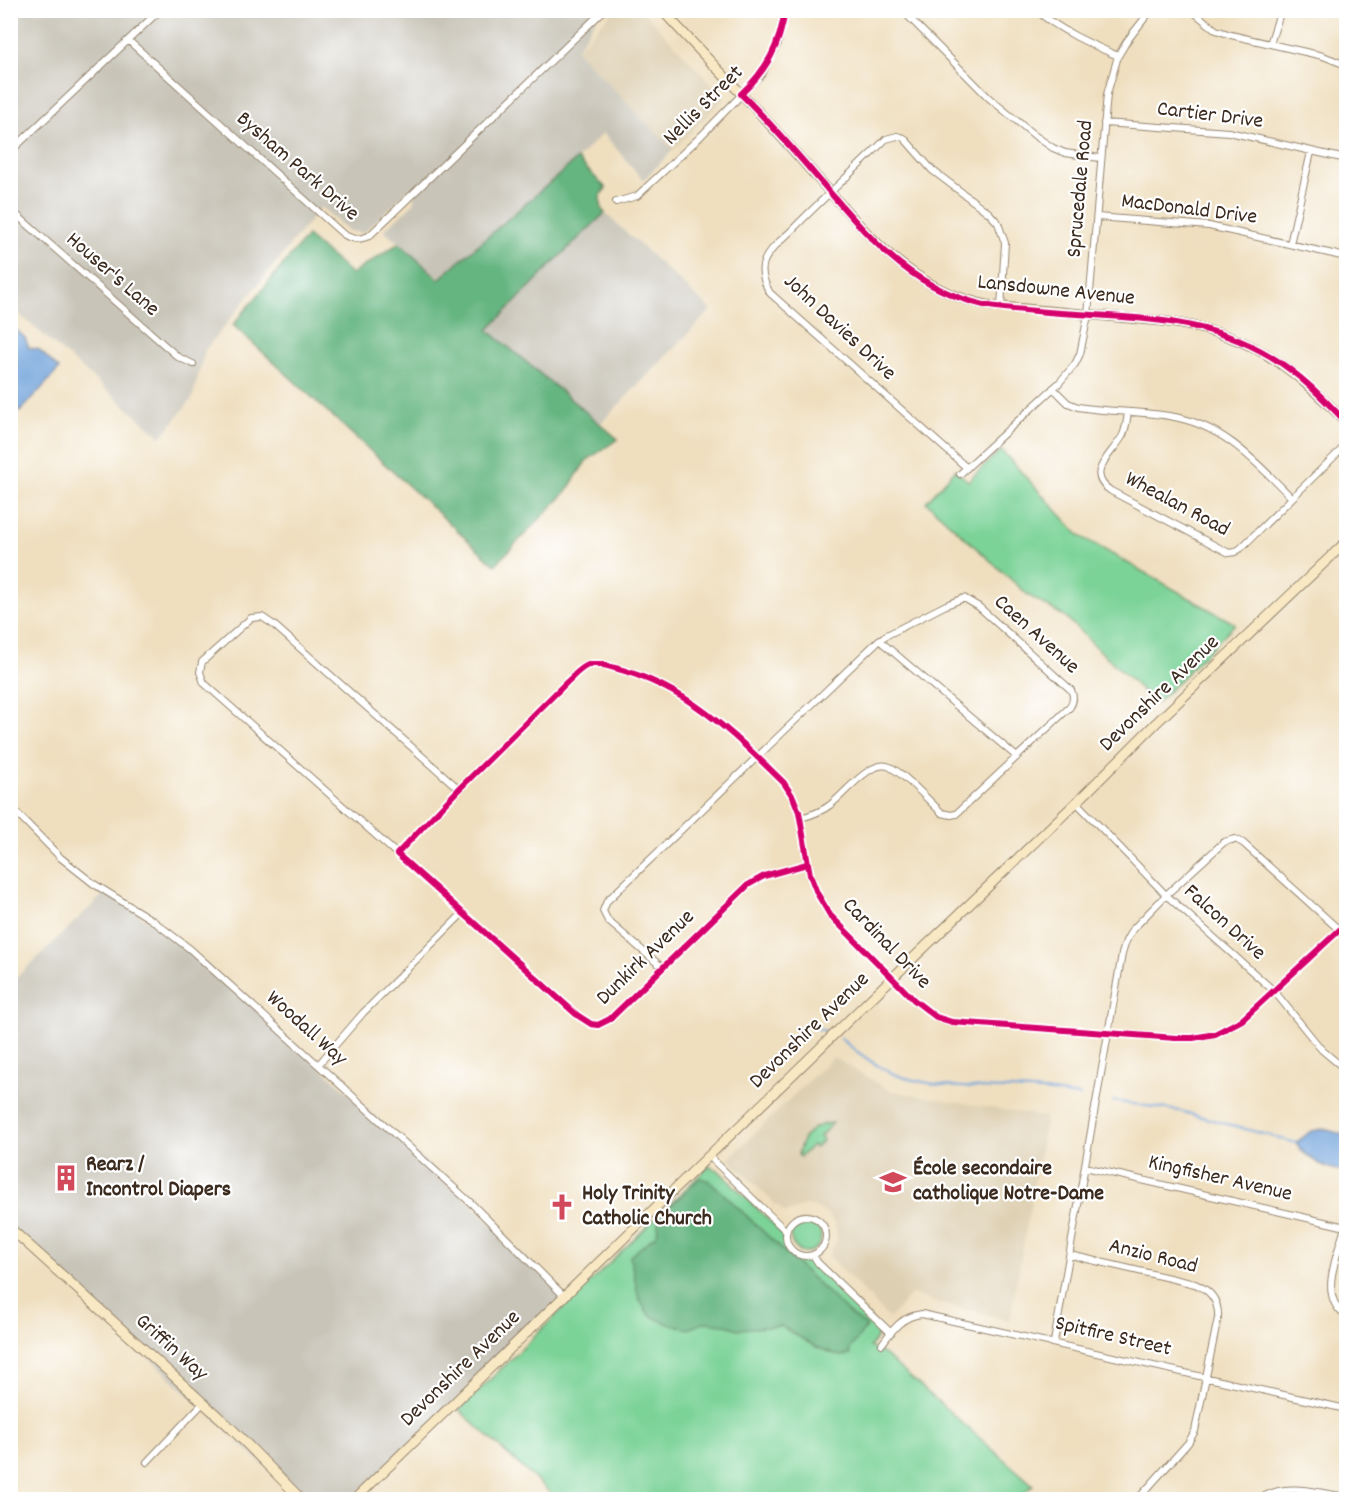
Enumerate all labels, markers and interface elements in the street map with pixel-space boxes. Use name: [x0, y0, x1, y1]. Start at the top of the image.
street label: Nellis Street: [657, 59, 751, 153]
street label: Cartier Drive: [1155, 94, 1265, 138]
street label: Bysham Park Drive: [229, 105, 365, 229]
street label: Sprucedale Road: [1060, 119, 1102, 259]
street label: MacDonald Drive: [1119, 186, 1259, 234]
street label: Houser's Lane: [58, 225, 166, 325]
street label: John Davies Drive: [776, 267, 902, 389]
street label: Lansdowne Avenue: [976, 267, 1136, 315]
street label: Whealan Road: [1119, 464, 1235, 546]
street label: Caen Avenue: [986, 588, 1086, 682]
street label: Devonshire Avenue: [1093, 628, 1227, 760]
street label: Falcon Drive: [1176, 877, 1272, 969]
street label: Cardinal Drive: [834, 891, 938, 997]
street label: Dunkirk Avenue: [590, 903, 702, 1013]
street label: Devonshire Avenue: [743, 965, 877, 1097]
street label: Woodall Way: [258, 984, 354, 1075]
street label: Kingfisher Avenue: [1145, 1147, 1295, 1211]
place label: Rearz / Incontrol Diapers: [86, 1150, 231, 1206]
place label: École secondaire catholique Notre-Dame: [913, 1154, 1104, 1210]
building icon: Rearz / Incontrol Diapers: [51, 1163, 81, 1193]
school or university icon: École secondaire catholique Notre-Dame: [878, 1167, 908, 1197]
place label: Holy Trinity Catholic Church: [582, 1179, 712, 1235]
church icon: Holy Trinity Catholic Church: [547, 1192, 577, 1222]
street label: Anzio Road: [1105, 1231, 1201, 1283]
street label: Devonshire Avenue: [394, 1303, 528, 1435]
street label: Griffin Way: [128, 1307, 215, 1390]
street label: Spitfire Street: [1052, 1309, 1174, 1365]

